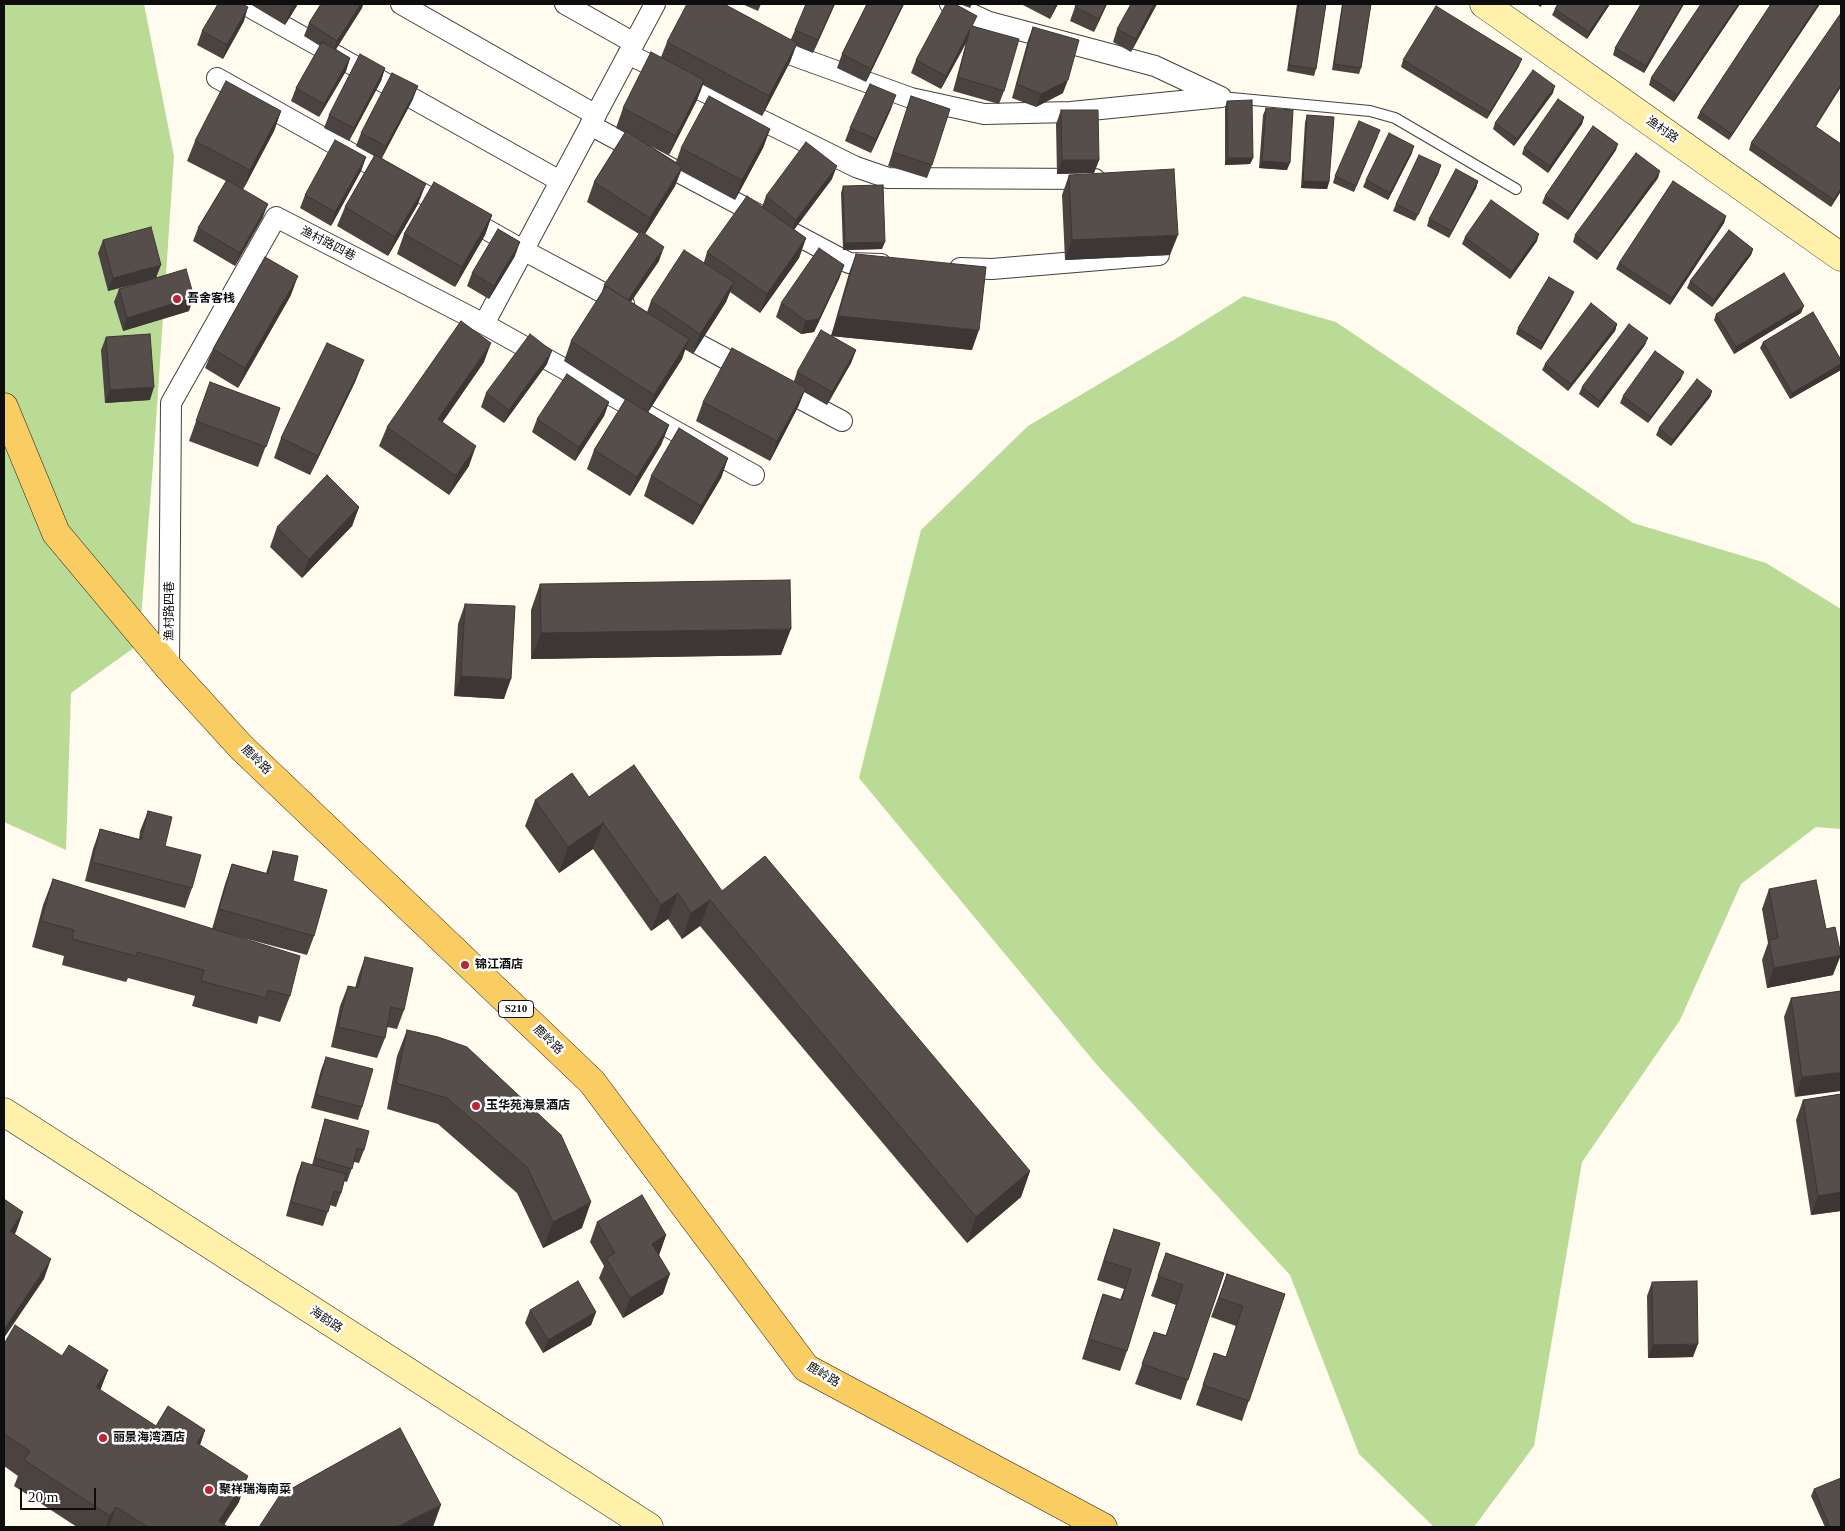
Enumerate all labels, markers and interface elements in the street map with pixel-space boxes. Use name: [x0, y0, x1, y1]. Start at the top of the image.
street label: 渔村路: [1643, 114, 1681, 146]
street label: 渔村路四巷: [298, 224, 358, 264]
place label: 吾舍客栈: [187, 292, 235, 306]
marker: 吾舍客栈: [171, 293, 183, 305]
street label: 渔村路四巷: [163, 581, 177, 641]
street label: 鹿岭路: [238, 742, 274, 778]
place label: 锦江酒店: [475, 958, 523, 972]
marker: 锦江酒店: [459, 959, 471, 971]
road number: S210: [498, 1001, 534, 1018]
street label: 鹿岭路: [530, 1022, 566, 1058]
place label: 玉华苑海景酒店: [486, 1099, 570, 1113]
marker: 玉华苑海景酒店: [470, 1100, 482, 1112]
street label: 海韵路: [307, 1304, 345, 1336]
street label: 鹿岭路: [804, 1360, 842, 1390]
place label: 丽景海湾酒店: [113, 1431, 185, 1445]
marker: 丽景海湾酒店: [97, 1432, 109, 1444]
scale bar: [22, 1478, 99, 1510]
place label: 聚祥瑞海南菜: [219, 1483, 291, 1497]
marker: 聚祥瑞海南菜: [203, 1484, 215, 1496]
text: 20 m: [28, 1489, 58, 1505]

